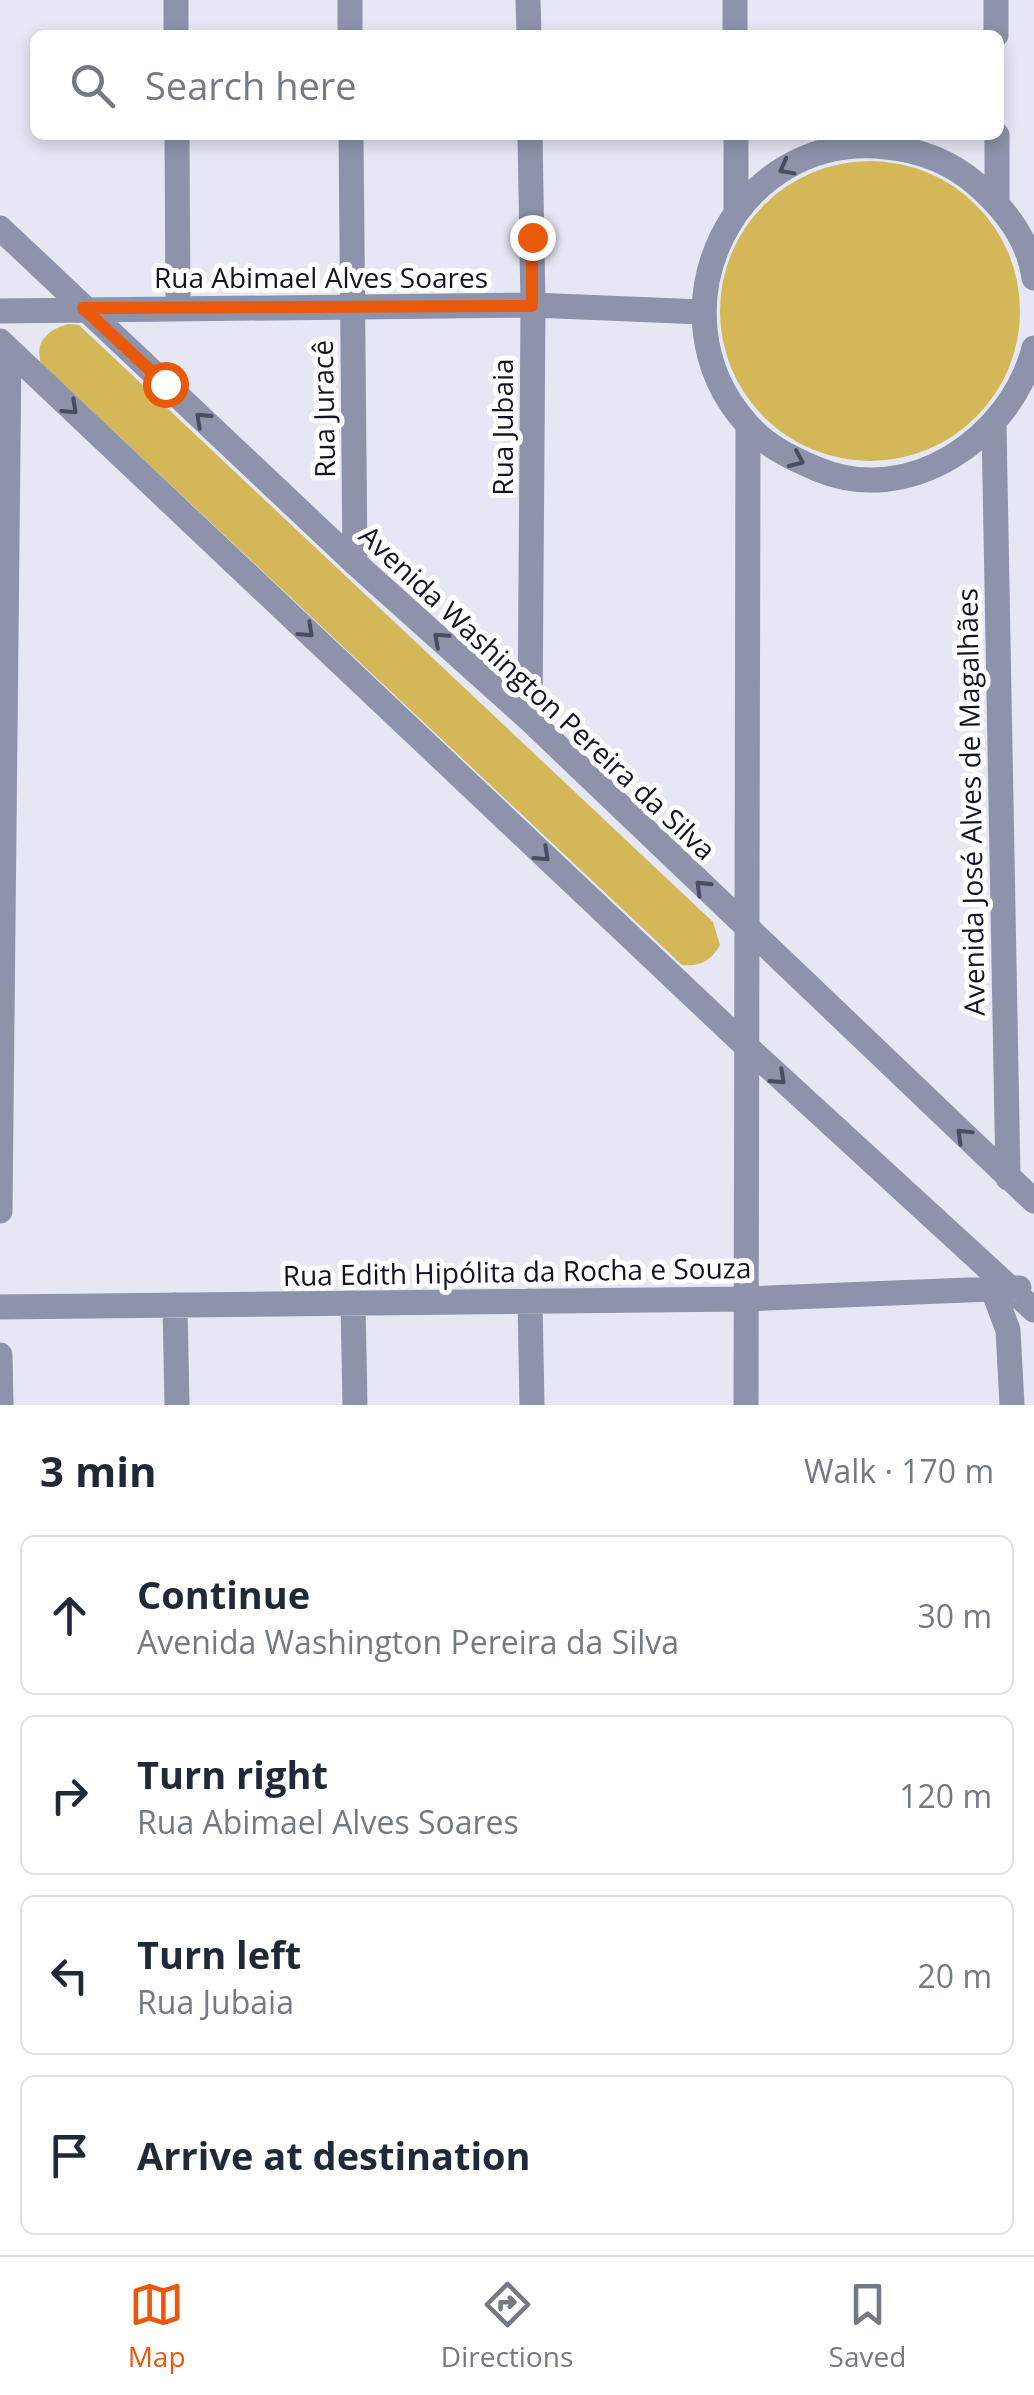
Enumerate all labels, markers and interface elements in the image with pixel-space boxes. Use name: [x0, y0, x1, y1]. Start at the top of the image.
search box: [30, 30, 1004, 140]
icon: search: [65, 58, 120, 113]
text: Search here: [145, 59, 357, 111]
one-way arrow: [779, 156, 797, 175]
route end: [510, 215, 556, 261]
street label: Rua Abimael Alves Soares: [154, 258, 488, 296]
street label: Rua Juracê: [303, 340, 343, 478]
street label: Rua Jubaia: [483, 358, 521, 496]
route start: [143, 362, 189, 408]
one-way arrow: [59, 396, 77, 414]
one-way arrow: [195, 413, 213, 431]
one-way arrow: [787, 448, 805, 468]
street label: Avenida Washington Pereira da Silva: [352, 516, 724, 868]
street label: Avenida José Alves de Magalhães: [947, 588, 993, 1016]
one-way arrow: [295, 619, 314, 637]
one-way arrow: [433, 633, 452, 651]
one-way arrow: [531, 843, 550, 861]
one-way arrow: [695, 880, 714, 898]
one-way arrow: [768, 1066, 786, 1084]
one-way arrow: [956, 1129, 975, 1147]
street label: Rua Edith Hipólita da Rocha e Souza: [282, 1248, 752, 1294]
text: 3 min: [40, 1442, 157, 1499]
text: Walk · 170 m: [804, 1449, 994, 1492]
text: Continue: [137, 1568, 310, 1620]
icon: ahead: [42, 1588, 97, 1643]
text: 30 m: [917, 1594, 992, 1637]
text: Avenida Washington Pereira da Silva: [137, 1620, 679, 1663]
text: Turn right: [137, 1748, 328, 1800]
icon: right: [42, 1768, 97, 1823]
text: 120 m: [899, 1774, 992, 1817]
text: Rua Abimael Alves Soares: [137, 1800, 519, 1843]
text: Turn left: [137, 1928, 301, 1980]
icon: left: [42, 1948, 97, 2003]
text: 20 m: [917, 1954, 992, 1997]
text: Rua Jubaia: [137, 1980, 294, 2023]
icon: arrive: [42, 2128, 97, 2183]
text: Arrive at destination: [137, 2129, 531, 2181]
tab: Map: [128, 2277, 186, 2375]
tab: Directions: [441, 2277, 573, 2375]
tab: Saved: [829, 2277, 906, 2375]

